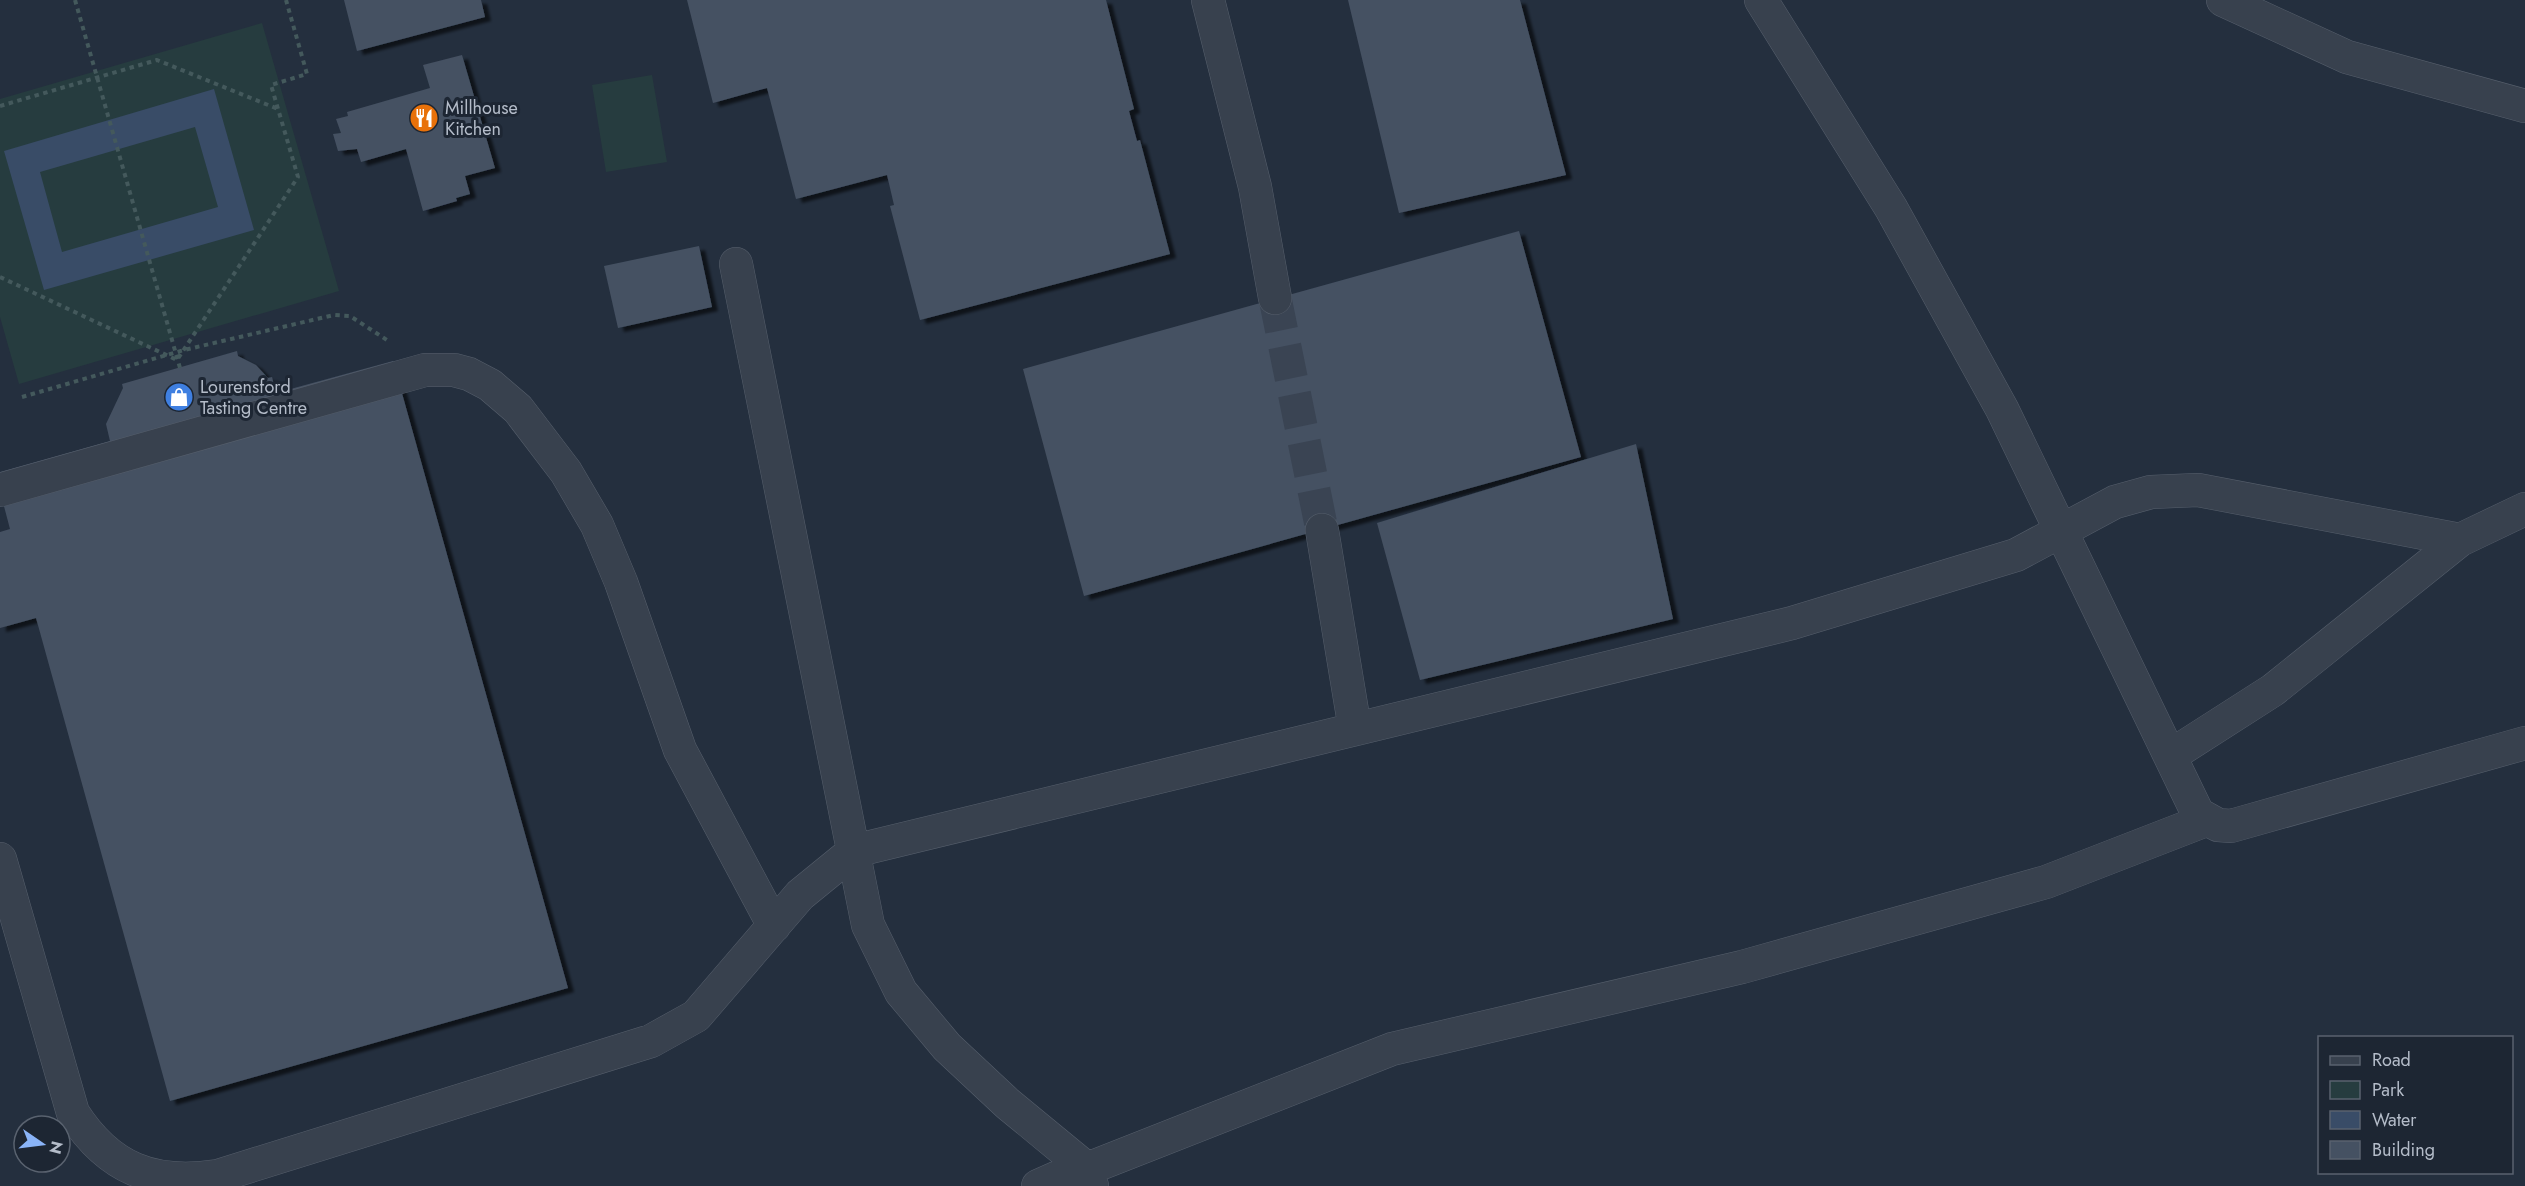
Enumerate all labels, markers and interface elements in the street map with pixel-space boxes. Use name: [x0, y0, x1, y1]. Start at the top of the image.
place label: Millhouse Kitchen: [445, 95, 518, 142]
restaurant icon: Millhouse Kitchen: [408, 102, 440, 134]
place label: Lourensford Tasting Centre: [200, 374, 307, 421]
shop icon: Lourensford Tasting Centre: [163, 381, 195, 413]
legend: [2318, 1036, 2513, 1174]
text: Road: [2372, 1047, 2411, 1073]
text: Park: [2372, 1077, 2404, 1103]
text: Water: [2372, 1107, 2417, 1133]
north arrow: [12, 1114, 72, 1174]
text: Building: [2372, 1137, 2435, 1163]
text: N: [43, 1139, 69, 1156]

